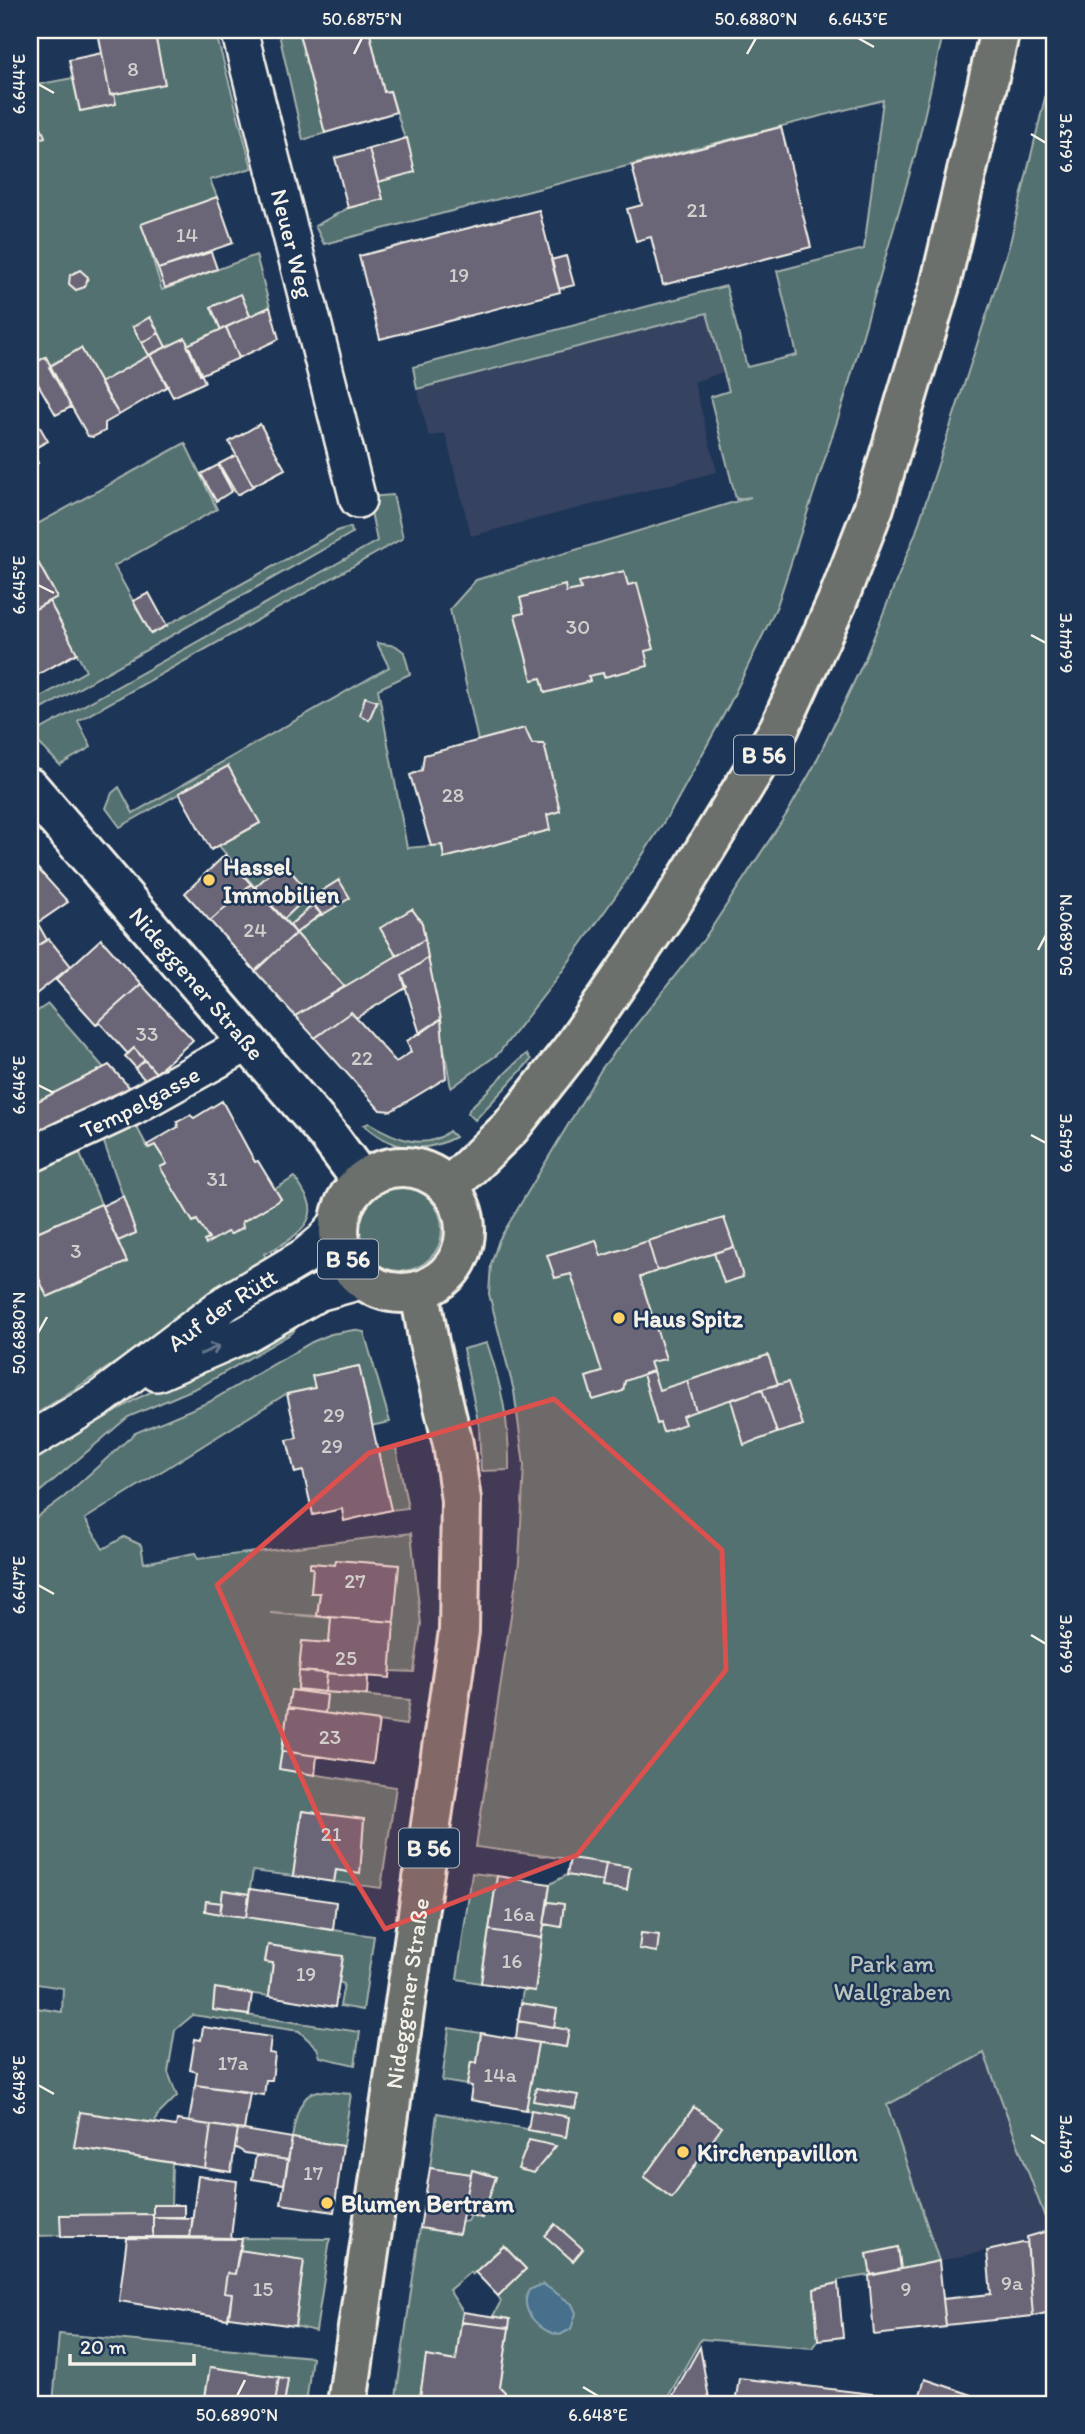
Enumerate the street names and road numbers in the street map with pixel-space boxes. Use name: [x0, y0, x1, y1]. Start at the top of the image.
street label: Neuer Weg: [265, 186, 321, 302]
road number: B 56: [734, 736, 794, 775]
street label: Nideggener Straße: [124, 900, 271, 1066]
street label: Tempelgasse: [75, 1059, 204, 1144]
road number: B 56: [318, 1240, 378, 1278]
street label: Auf der Rütt: [161, 1262, 282, 1357]
road number: B 56: [399, 1828, 459, 1868]
street label: Nideggener Straße: [378, 1896, 435, 2091]

